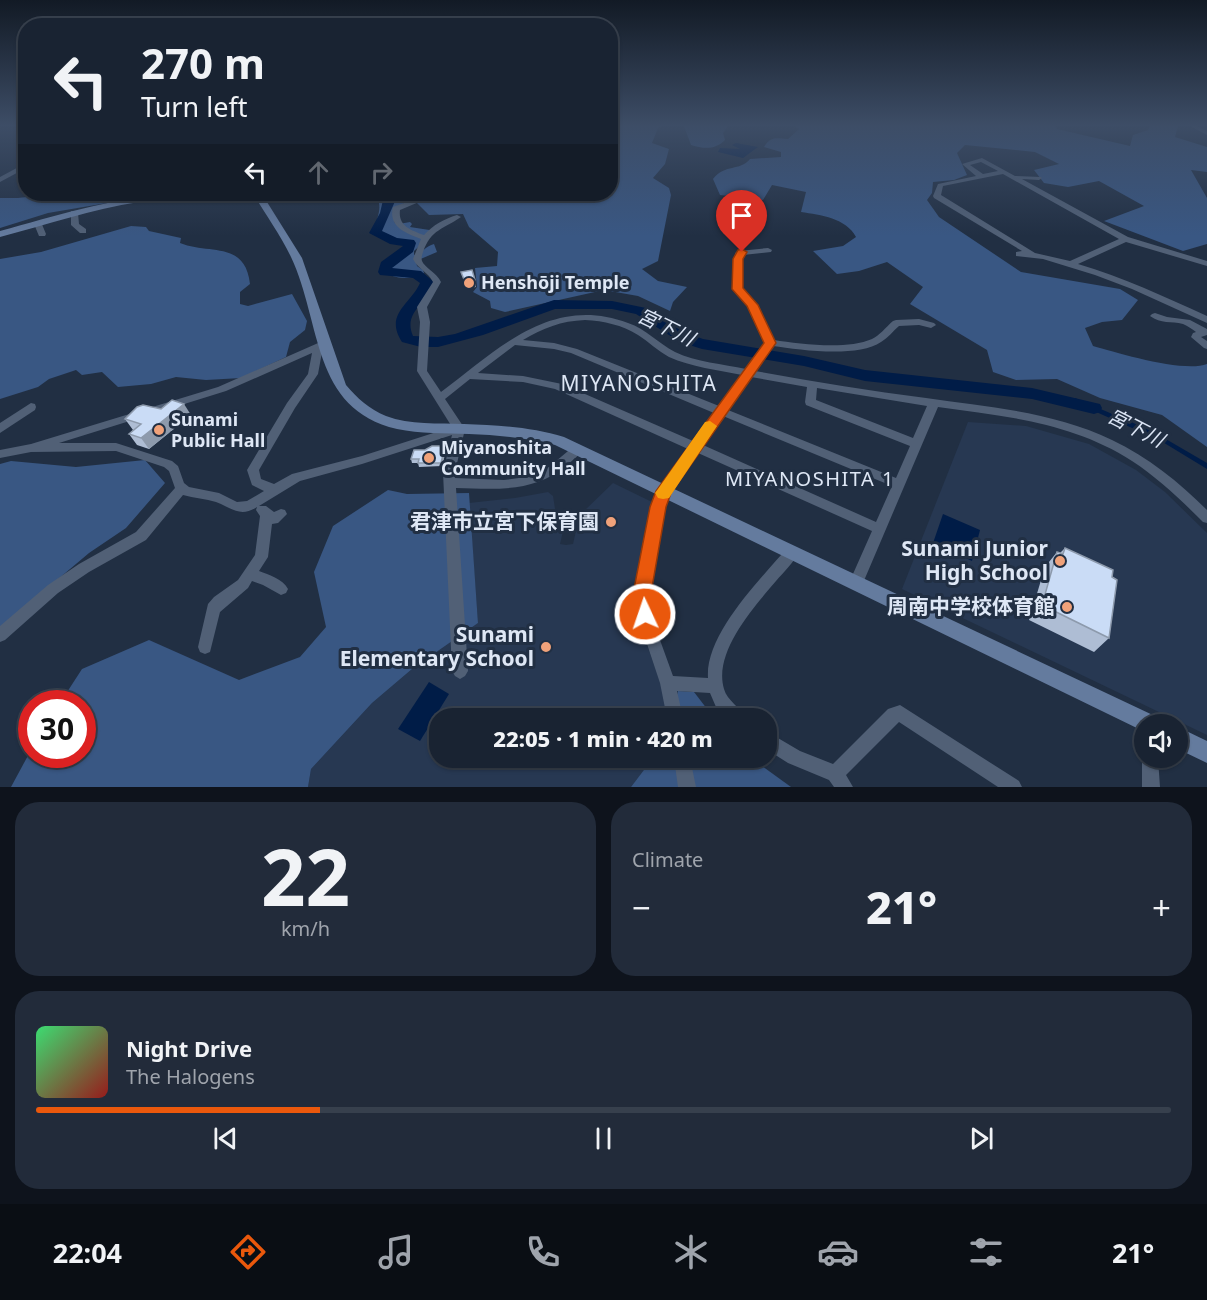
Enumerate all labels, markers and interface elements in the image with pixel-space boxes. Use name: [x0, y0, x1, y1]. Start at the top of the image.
text: 270 m: [141, 34, 265, 91]
icon: left: [42, 42, 120, 120]
text: Turn left: [141, 88, 247, 125]
icon: left: [239, 156, 272, 189]
icon: ahead: [302, 156, 335, 189]
icon: right: [365, 156, 398, 189]
pin: [716, 190, 767, 252]
icon: arrive: [725, 199, 758, 232]
place label: Henshōji Temple: [481, 270, 630, 294]
marker: Henshōji Temple: [462, 276, 476, 290]
water label: 宮下川: [633, 301, 701, 353]
district label: MIYANOSHITA: [561, 369, 717, 397]
water label: 宮下川: [1103, 402, 1171, 454]
place label: Sunami Public Hall: [171, 407, 265, 452]
marker: Sunami Public Hall: [152, 423, 166, 437]
place label: Miyanoshita Community Hall: [441, 435, 586, 480]
marker: Miyanoshita Community Hall: [422, 451, 436, 465]
district label: MIYANOSHITA 1: [725, 465, 895, 492]
place label: 君津市立宮下保育園: [410, 507, 599, 535]
marker: 君津市立宮下保育園: [604, 515, 618, 529]
place label: Sunami Junior High School: [901, 534, 1049, 586]
marker: Sunami Junior High School: [1053, 554, 1067, 568]
position arrow: [613, 582, 677, 646]
place label: 周南中学校体育館: [887, 592, 1055, 620]
marker: 周南中学校体育館: [1060, 600, 1074, 614]
place label: Sunami Elementary School: [340, 620, 534, 672]
marker: Sunami Elementary School: [539, 640, 553, 654]
speed limit sign: 30: [18, 690, 96, 768]
map controls: [1134, 714, 1188, 768]
button: sound: [1134, 714, 1188, 768]
text: 22:05 · 1 min · 420 m: [493, 723, 713, 753]
text: 22: [261, 823, 350, 929]
text: Climate: [632, 846, 703, 873]
text: 21°: [866, 876, 937, 937]
text: −: [632, 885, 651, 930]
text: +: [1152, 885, 1171, 930]
text: km/h: [281, 915, 330, 942]
text: Night Drive: [126, 1033, 252, 1063]
text: The Halogens: [126, 1063, 255, 1090]
icon: previous: [209, 1122, 242, 1155]
icon: pause: [587, 1122, 620, 1155]
icon: next: [965, 1122, 998, 1155]
icon: directions: [227, 1231, 269, 1273]
icon: music: [375, 1231, 417, 1273]
icon: phone: [522, 1231, 564, 1273]
icon: climate: [670, 1231, 712, 1273]
icon: car: [817, 1231, 859, 1273]
icon: filters: [965, 1231, 1007, 1273]
text: 22:04: [53, 1234, 122, 1271]
text: 21°: [1112, 1234, 1154, 1271]

